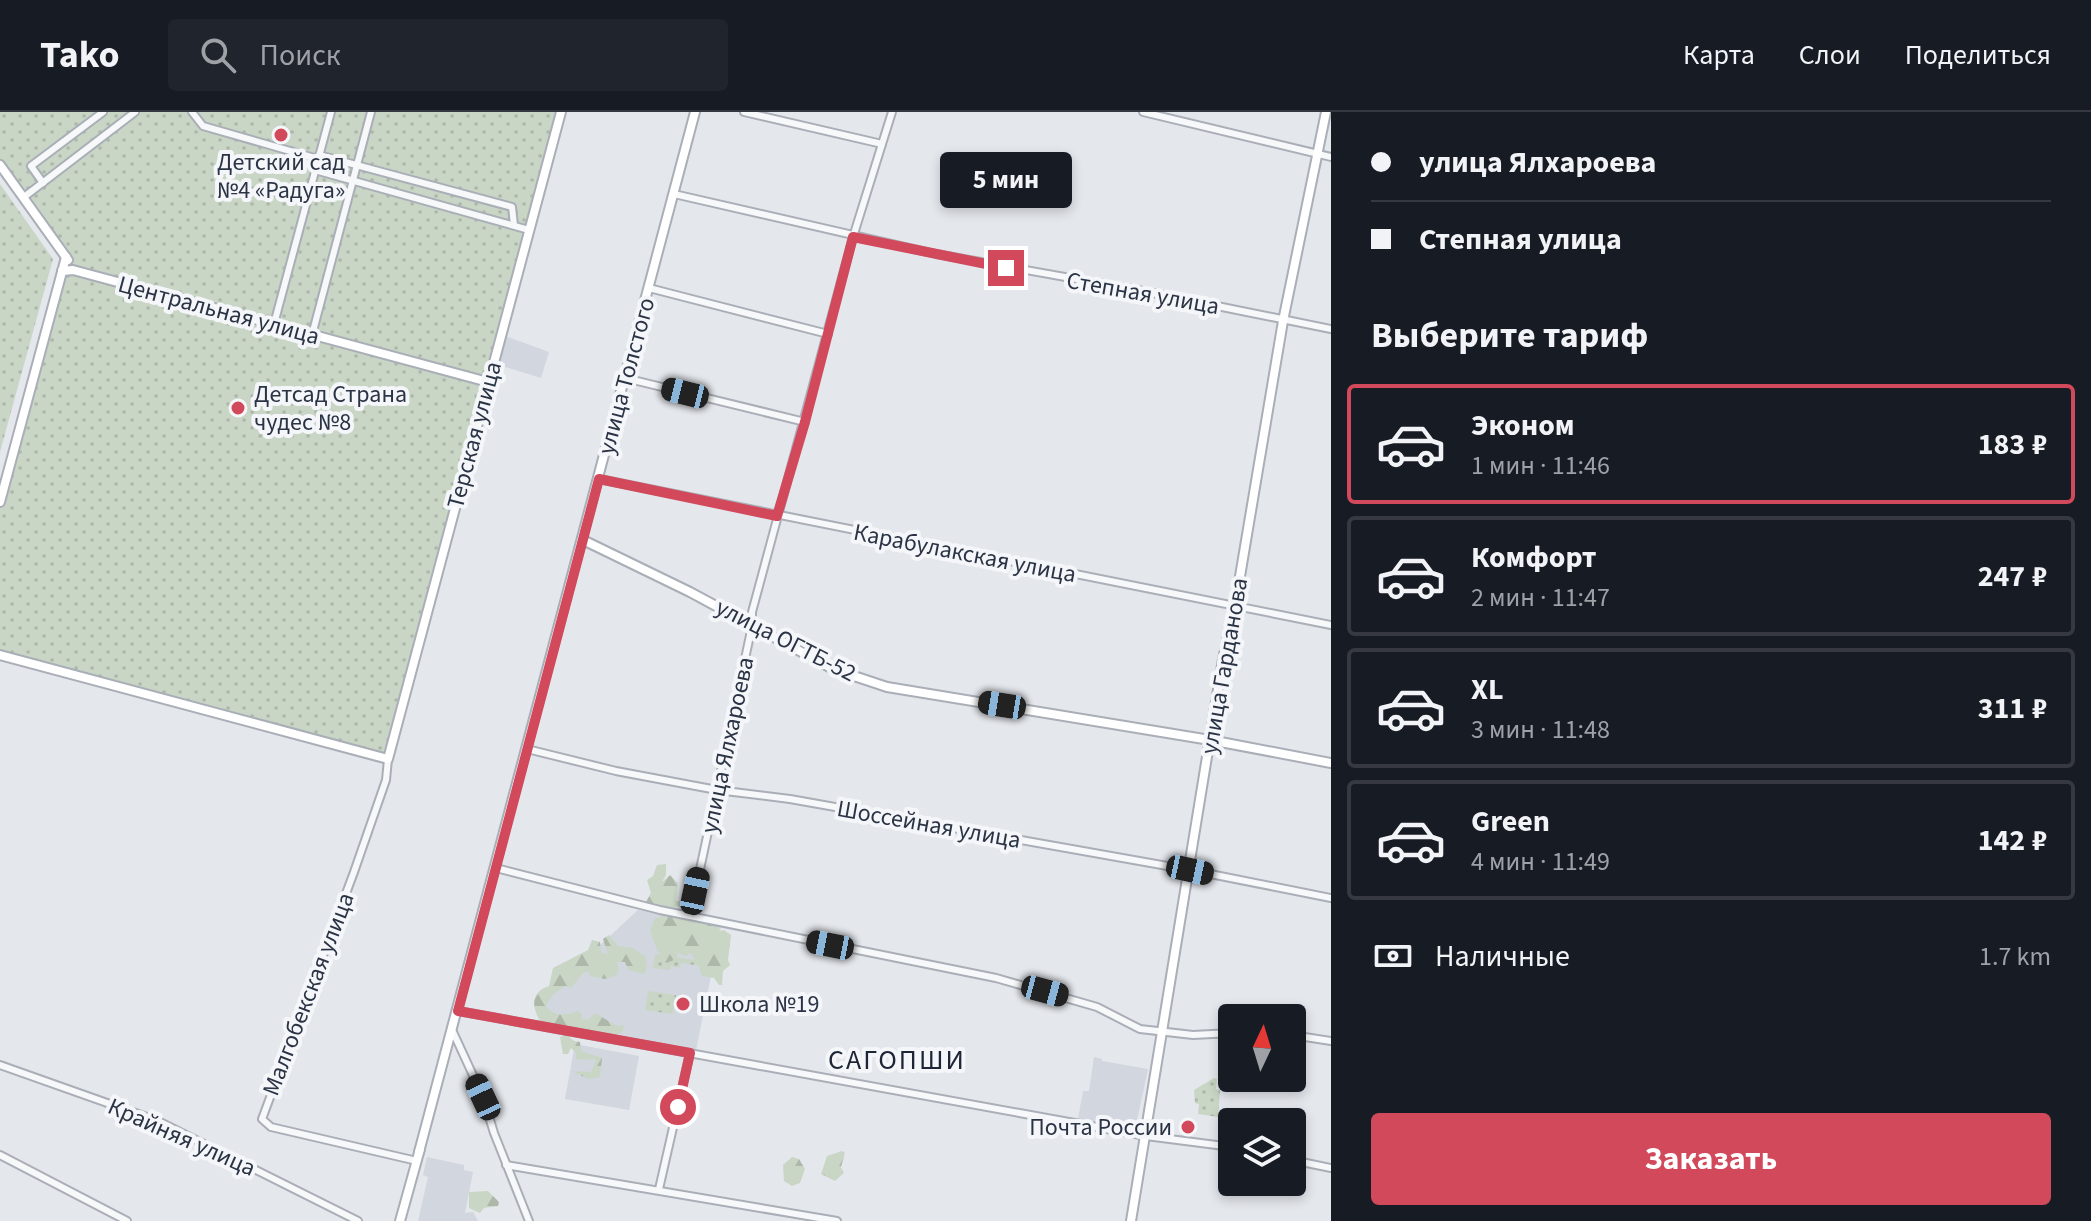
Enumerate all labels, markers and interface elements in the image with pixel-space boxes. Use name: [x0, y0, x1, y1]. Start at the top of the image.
search box: [168, 19, 728, 91]
text: Tako: [40, 28, 120, 82]
icon: search: [196, 33, 240, 77]
text: Поиск: [260, 34, 341, 77]
text: Карта: [1683, 35, 1755, 75]
text: Слои: [1799, 35, 1861, 75]
text: Поделиться: [1905, 35, 2051, 75]
marker: Детский сад №4 «Радуга»: [272, 126, 290, 144]
text: улица Ялхароева: [1419, 141, 1656, 184]
place label: Детский сад №4 «Радуга»: [217, 145, 345, 208]
callout: 5 мин: [940, 152, 1072, 208]
text: 5 мин: [973, 161, 1039, 198]
text: Степная улица: [1419, 218, 1622, 261]
route end: [988, 250, 1024, 286]
street label: Степная улица: [1064, 263, 1222, 324]
street label: Центральная улица: [114, 267, 324, 354]
street label: улица Толстого: [589, 294, 664, 458]
text: Выберите тариф: [1371, 310, 1648, 361]
street label: Терская улица: [438, 358, 511, 513]
car: [659, 376, 711, 410]
place label: Детсад Страна чудес №8: [254, 377, 407, 440]
marker: Детсад Страна чудес №8: [229, 399, 247, 417]
text: Эконом: [1471, 404, 1575, 447]
icon: car: [1375, 408, 1447, 480]
text: 183 ₽: [1978, 423, 2047, 466]
text: 1 мин · 11:46: [1471, 447, 1610, 484]
street label: Карабулакская улица: [851, 515, 1079, 592]
text: Комфорт: [1471, 536, 1597, 579]
icon: car: [1375, 540, 1447, 612]
text: 247 ₽: [1978, 555, 2047, 598]
street label: улица Гарданова: [1192, 575, 1257, 757]
text: 2 мин · 11:47: [1471, 579, 1610, 616]
street label: улица ОГТБ-52: [709, 590, 862, 691]
street label: улица Ялхароева: [692, 654, 763, 837]
text: XL: [1471, 668, 1504, 711]
icon: car: [1375, 672, 1447, 744]
text: 311 ₽: [1978, 687, 2047, 730]
car: [976, 689, 1028, 721]
text: 3 мин · 11:48: [1471, 711, 1610, 748]
street label: Шоссейная улица: [834, 791, 1024, 858]
text: Green: [1471, 800, 1550, 843]
icon: car: [1375, 804, 1447, 876]
text: 142 ₽: [1978, 819, 2047, 862]
text: 4 мин · 11:49: [1471, 843, 1610, 880]
car: [1164, 853, 1216, 887]
car: [678, 865, 712, 917]
street label: Малгобекская улица: [254, 887, 363, 1101]
car: [804, 929, 856, 961]
icon: cash: [1371, 934, 1415, 978]
text: Наличные: [1435, 935, 1570, 978]
text: 1.7 km: [1979, 938, 2051, 975]
car: [1019, 973, 1071, 1009]
place label: Школа №19: [699, 987, 819, 1022]
marker: Школа №19: [674, 995, 692, 1013]
north arrow: [1218, 1004, 1306, 1092]
map controls: [1218, 1004, 1306, 1196]
district label: САГОПШИ: [828, 1040, 966, 1080]
car: [462, 1070, 504, 1124]
street label: Крайняя улица: [102, 1089, 261, 1186]
route start: [660, 1089, 696, 1125]
button: layers: [1218, 1108, 1306, 1196]
place label: Почта России: [1029, 1110, 1172, 1145]
button: Заказать: [1371, 1113, 2051, 1205]
marker: Почта России: [1179, 1118, 1197, 1136]

